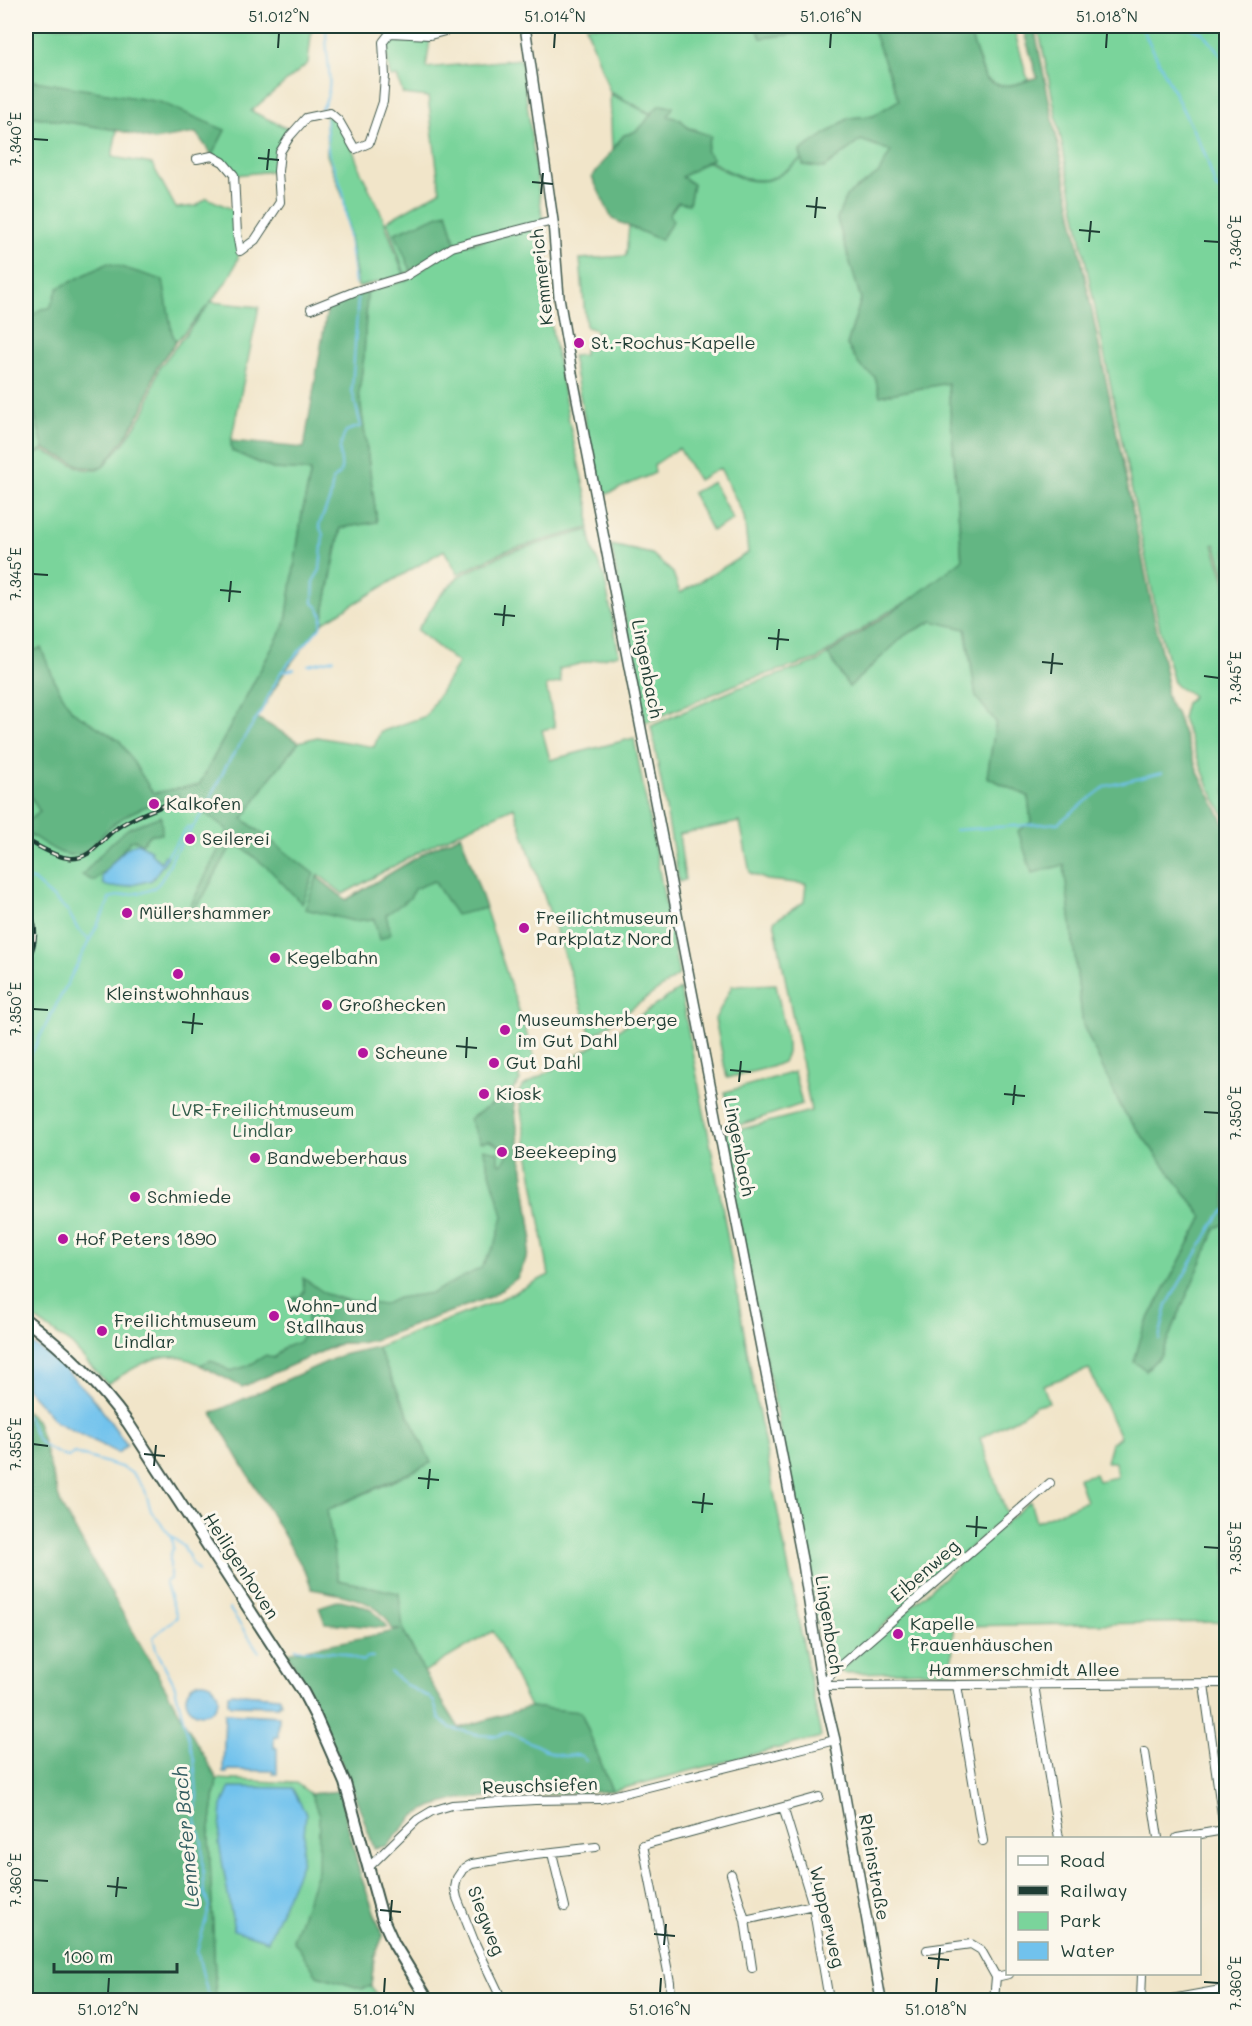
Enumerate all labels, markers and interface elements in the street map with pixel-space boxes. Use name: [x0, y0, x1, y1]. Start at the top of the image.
text: 51.012°N: [248, 6, 310, 26]
text: 51.014°N: [524, 6, 586, 26]
text: 51.016°N: [800, 6, 862, 26]
text: 51.018°N: [1076, 6, 1138, 26]
text: 7.340°E: [5, 112, 25, 166]
text: 7.340°E: [1225, 215, 1245, 269]
street label: Kemmerich: [524, 228, 558, 327]
place label: St.-Rochus-Kapelle: [591, 330, 756, 354]
marker: St.-Rochus-Kapelle: [572, 336, 586, 350]
text: 7.345°E: [5, 547, 25, 601]
street label: Lingenbach: [627, 617, 669, 720]
text: 7.345°E: [1225, 651, 1245, 705]
place label: Kalkofen: [166, 791, 241, 815]
marker: Kalkofen: [147, 797, 161, 811]
place label: Seilerei: [202, 826, 270, 850]
marker: Seilerei: [183, 832, 197, 846]
place label: Müllershammer: [139, 900, 271, 924]
place label: Freilichtmuseum Parkplatz Nord: [536, 905, 679, 950]
marker: Müllershammer: [120, 906, 134, 920]
marker: Freilichtmuseum Parkplatz Nord: [517, 921, 531, 935]
place label: Kegelbahn: [287, 945, 378, 969]
marker: Kegelbahn: [268, 951, 282, 965]
marker: Kleinstwohnhaus: [171, 967, 185, 981]
place label: Kleinstwohnhaus: [106, 981, 250, 1005]
text: 7.350°E: [5, 982, 25, 1036]
place label: Großhecken: [339, 992, 446, 1016]
marker: Großhecken: [320, 998, 334, 1012]
place label: Museumsherberge im Gut Dahl: [517, 1007, 678, 1052]
marker: Museumsherberge im Gut Dahl: [498, 1023, 512, 1037]
place label: Scheune: [375, 1040, 448, 1064]
marker: Scheune: [356, 1046, 370, 1060]
place label: Gut Dahl: [506, 1050, 581, 1074]
marker: Gut Dahl: [487, 1056, 501, 1070]
place label: Kiosk: [496, 1081, 541, 1105]
text: 7.350°E: [1225, 1086, 1245, 1140]
marker: Kiosk: [477, 1087, 491, 1101]
street label: Lingenbach: [719, 1095, 761, 1198]
park label: LVR-Freilichtmuseum Lindlar: [172, 1097, 354, 1142]
place label: Beekeeping: [514, 1139, 616, 1163]
place label: Bandweberhaus: [267, 1145, 408, 1169]
marker: Beekeeping: [495, 1145, 509, 1159]
marker: Bandweberhaus: [248, 1151, 262, 1165]
place label: Schmiede: [147, 1184, 231, 1208]
marker: Schmiede: [128, 1190, 142, 1204]
place label: Hof Peters 1890: [75, 1226, 217, 1250]
marker: Hof Peters 1890: [56, 1232, 70, 1246]
place label: Wohn- und Stallhaus: [286, 1293, 377, 1338]
place label: Freilichtmuseum Lindlar: [114, 1308, 257, 1353]
marker: Wohn- und Stallhaus: [267, 1309, 281, 1323]
marker: Freilichtmuseum Lindlar: [95, 1324, 109, 1338]
text: 7.355°E: [5, 1417, 25, 1471]
street label: Heiligenhoven: [198, 1508, 285, 1623]
text: 7.355°E: [1225, 1521, 1245, 1575]
street label: Eibenweg: [885, 1534, 964, 1607]
street label: Lingenbach: [810, 1574, 850, 1676]
place label: Kapelle Frauenhäuschen: [910, 1611, 1053, 1656]
marker: Kapelle Frauenhäuschen: [891, 1627, 905, 1641]
street label: Hammerschmidt Allee: [928, 1657, 1120, 1681]
water label: Lennefer Bach: [166, 1765, 204, 1909]
street label: Reuschsiefen: [482, 1771, 598, 1799]
street label: Rheinstraße: [854, 1812, 896, 1922]
legend: [1006, 1837, 1201, 1975]
text: Road: [1060, 1848, 1105, 1872]
text: 7.360°E: [5, 1852, 25, 1907]
street label: Wupperweg: [805, 1864, 851, 1970]
text: Railway: [1060, 1878, 1127, 1902]
street label: Siegweg: [463, 1882, 511, 1959]
text: Park: [1060, 1908, 1101, 1932]
scale bar: [54, 1936, 177, 1974]
text: Water: [1060, 1938, 1115, 1962]
text: 100 m: [63, 1944, 113, 1968]
text: 7.360°E: [1225, 1955, 1245, 2010]
text: 51.012°N: [77, 1999, 139, 2019]
text: 51.014°N: [353, 1999, 415, 2019]
text: 51.016°N: [629, 1999, 691, 2019]
text: 51.018°N: [905, 1999, 967, 2019]

